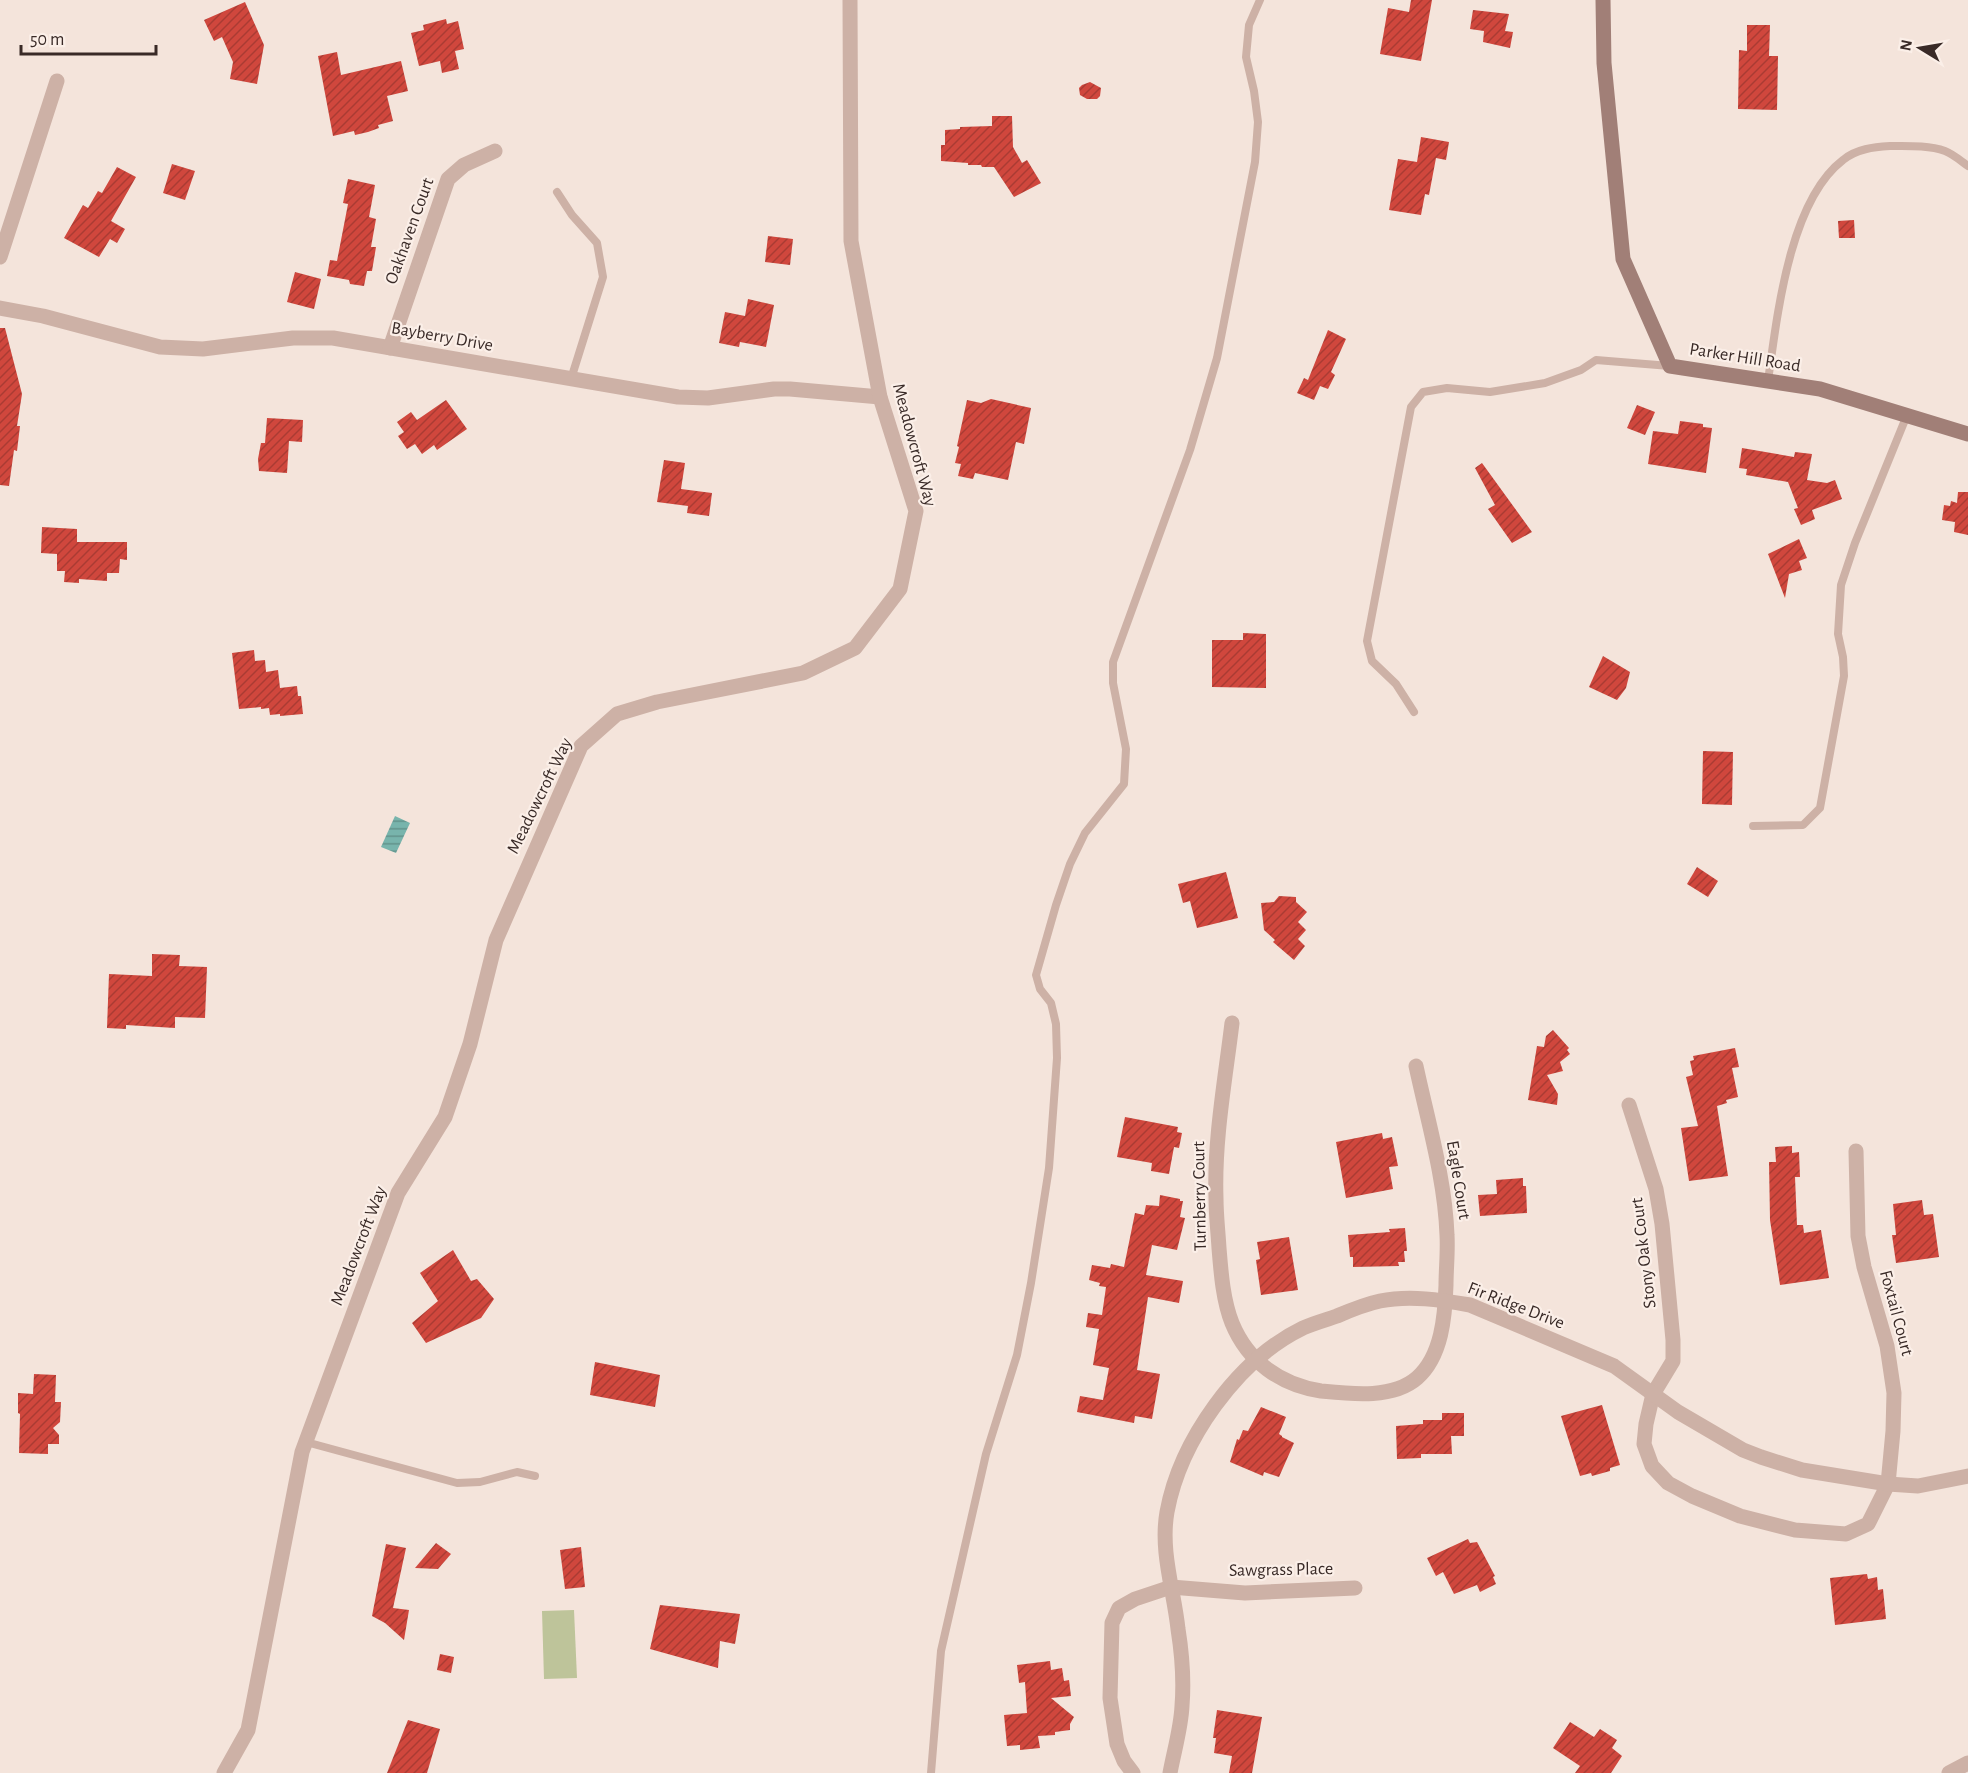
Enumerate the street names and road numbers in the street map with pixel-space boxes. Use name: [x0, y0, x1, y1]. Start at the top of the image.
street label: Oakhaven Court: [382, 175, 438, 287]
street label: Bayberry Drive: [390, 319, 494, 355]
street label: Parker Hill Road: [1688, 340, 1802, 376]
street label: Meadowcroft Way: [889, 382, 939, 509]
street label: Meadowcroft Way: [504, 735, 576, 857]
street label: Eagle Court: [1443, 1139, 1473, 1221]
street label: Turnberry Court: [1190, 1141, 1210, 1251]
street label: Meadowcroft Way: [328, 1183, 390, 1308]
street label: Stony Oak Court: [1628, 1196, 1660, 1309]
street label: Foxtail Court: [1876, 1268, 1916, 1358]
street label: Fir Ridge Drive: [1465, 1279, 1567, 1333]
street label: Sawgrass Place: [1229, 1560, 1333, 1580]

